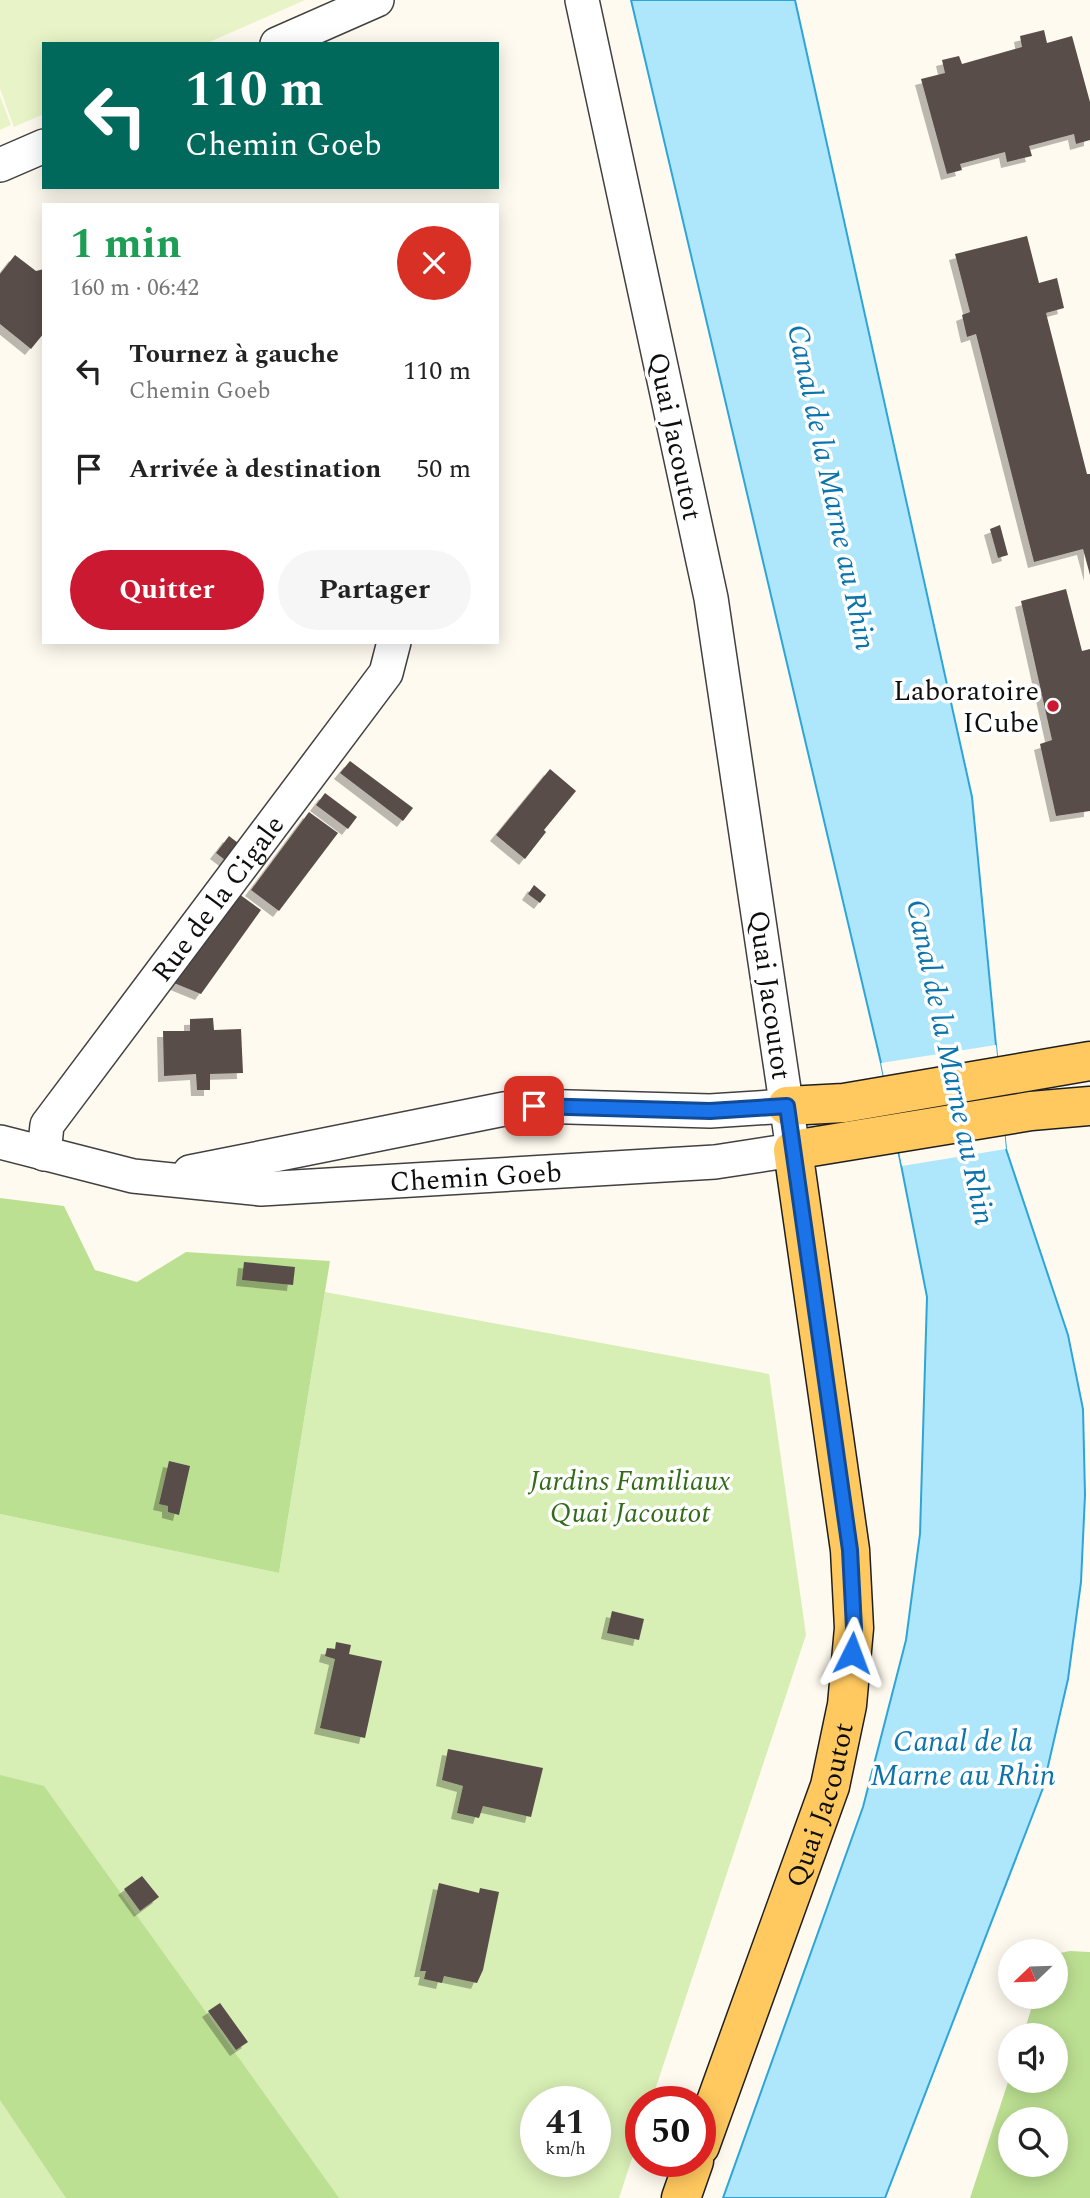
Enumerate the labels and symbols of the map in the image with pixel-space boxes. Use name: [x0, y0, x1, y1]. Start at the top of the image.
water label: Canal de la Marne au Rhin: [774, 320, 888, 654]
street label: Quai Jacoutot: [636, 348, 713, 524]
place label: Laboratoire ICube: [893, 670, 1039, 745]
marker: Laboratoire ICube: [1045, 698, 1061, 714]
street label: Rue de la Cigale: [141, 806, 296, 992]
water label: Canal de la Marne au Rhin: [893, 895, 1007, 1229]
street label: Quai Jacoutot: [736, 908, 803, 1083]
pin: [504, 1076, 564, 1136]
street label: Chemin Goeb: [389, 1151, 563, 1204]
park label: Jardins Familiaux Quai Jacoutot: [527, 1460, 731, 1535]
position arrow: [815, 1616, 889, 1690]
street label: Quai Jacoutot: [775, 1719, 866, 1894]
water label: Canal de la Marne au Rhin: [870, 1719, 1056, 1799]
north arrow: [998, 1939, 1068, 2009]
speed limit sign: 50: [625, 2086, 716, 2177]

